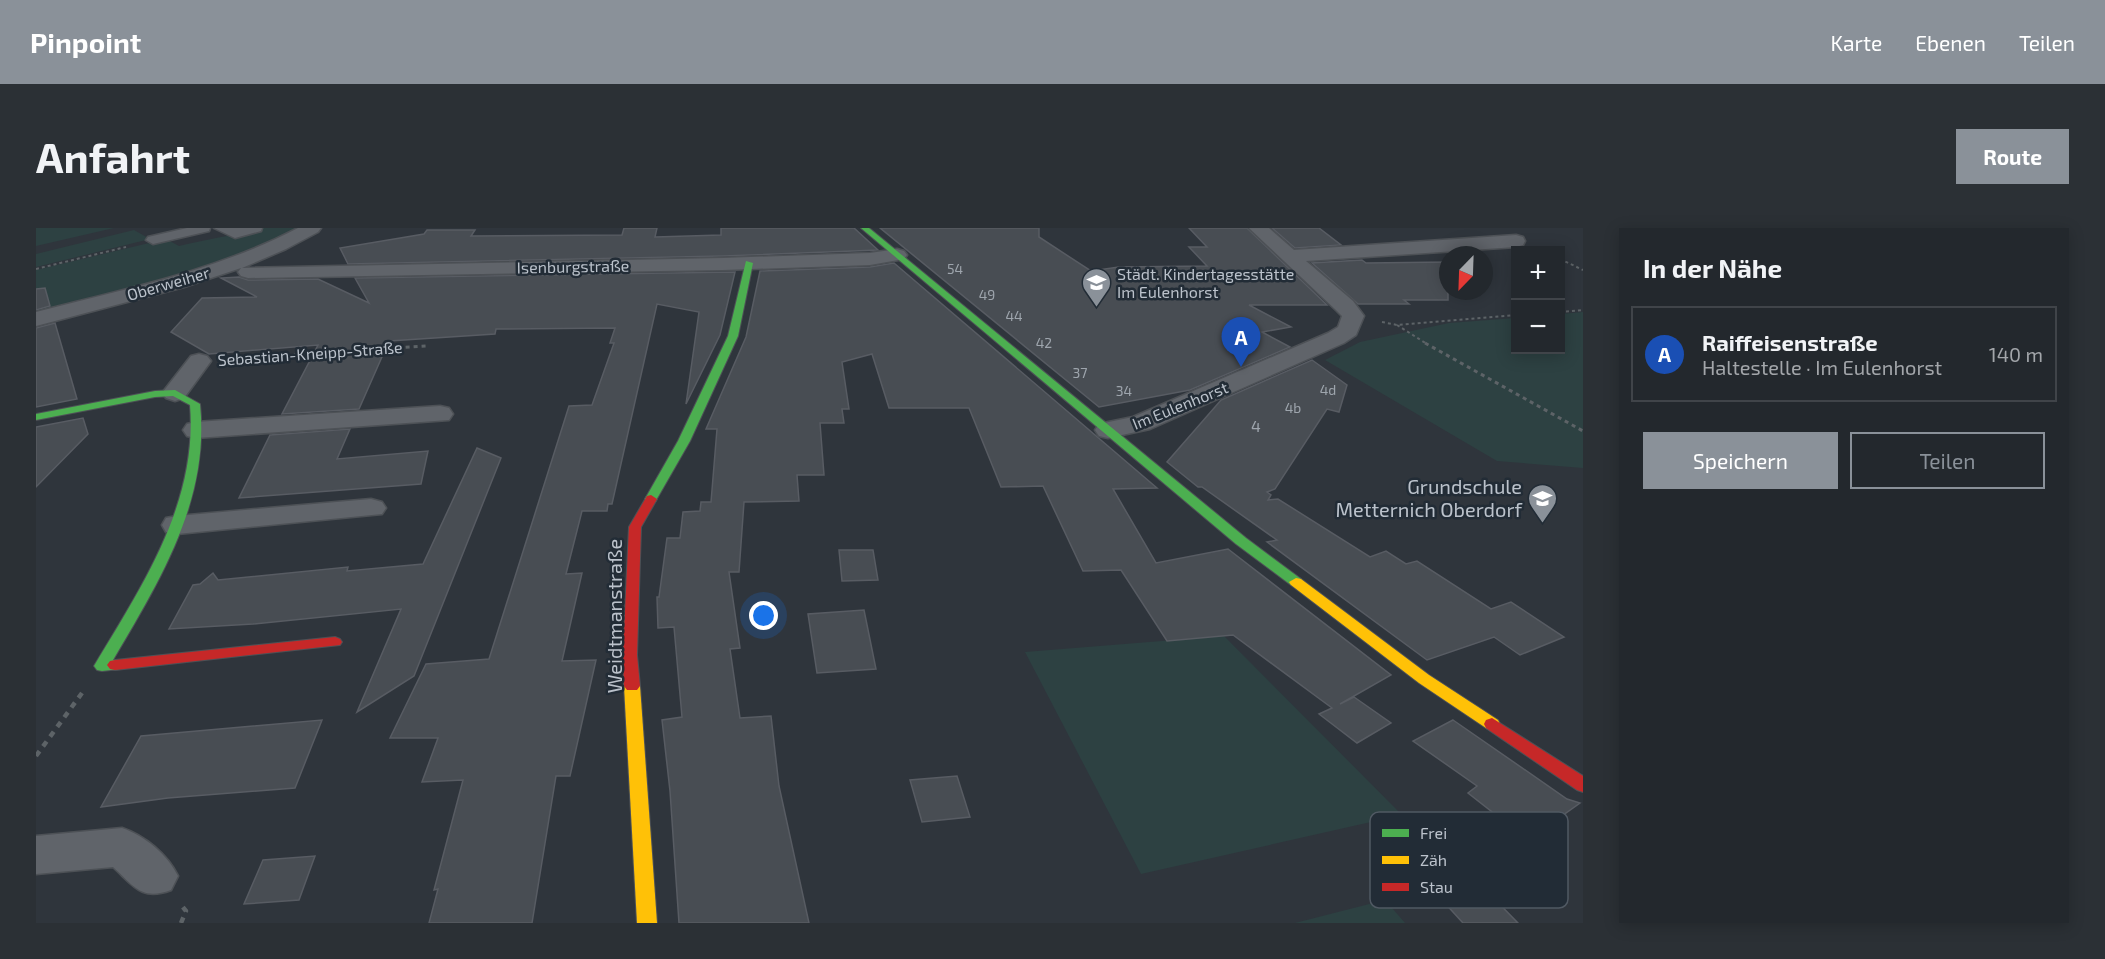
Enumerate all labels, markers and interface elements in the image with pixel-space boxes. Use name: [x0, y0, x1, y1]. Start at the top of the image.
text: Pinpoint: [30, 25, 141, 59]
text: Karte: [1831, 30, 1882, 55]
text: Ebenen: [1915, 30, 1986, 55]
text: Teilen: [2019, 30, 2075, 55]
button: Route: [1956, 129, 2069, 184]
text: Anfahrt: [36, 131, 190, 181]
north arrow: [1439, 246, 1493, 300]
map controls: [1511, 246, 1565, 354]
button: +: [1511, 246, 1565, 300]
text: In der Nähe: [1643, 252, 1782, 283]
street label: Isenburgstraße: [517, 256, 629, 276]
house number: 54: [947, 260, 963, 277]
street label: Oberweiher: [125, 262, 212, 304]
place label: Städt. Kindertagesstätte Im Eulenhorst: [1117, 264, 1294, 301]
school or university icon: Städt. Kindertagesstätte Im Eulenhorst: [1080, 266, 1112, 308]
house number: 49: [979, 286, 995, 303]
button: −: [1511, 300, 1565, 354]
house number: 44: [1005, 307, 1023, 324]
pin: A: [1222, 318, 1260, 367]
text: Raiffeisenstraße: [1702, 329, 1878, 355]
house number: 42: [1036, 334, 1052, 351]
street label: Sebastian-Kneipp-Straße: [217, 337, 403, 369]
text: A: [1658, 342, 1671, 366]
text: 140 m: [1989, 342, 2043, 366]
text: Haltestelle · Im Eulenhorst: [1702, 355, 1942, 379]
house number: 37: [1073, 364, 1087, 381]
street label: Im Eulenhorst: [1129, 377, 1231, 433]
house number: 4d: [1320, 381, 1336, 398]
house number: 34: [1116, 382, 1132, 399]
house number: 4b: [1285, 399, 1301, 416]
house number: 4: [1251, 416, 1261, 435]
button: Speichern: [1643, 432, 1838, 489]
button: Teilen: [1850, 432, 2045, 489]
place label: Grundschule Metternich Oberdorf: [1336, 474, 1522, 521]
school or university icon: Grundschule Metternich Oberdorf: [1527, 482, 1559, 524]
street label: Weidtmanstraße: [602, 539, 626, 693]
your location: [749, 601, 778, 630]
legend: [1370, 812, 1568, 908]
text: Frei: [1420, 823, 1447, 842]
text: Zäh: [1420, 850, 1447, 869]
text: Stau: [1420, 877, 1453, 896]

